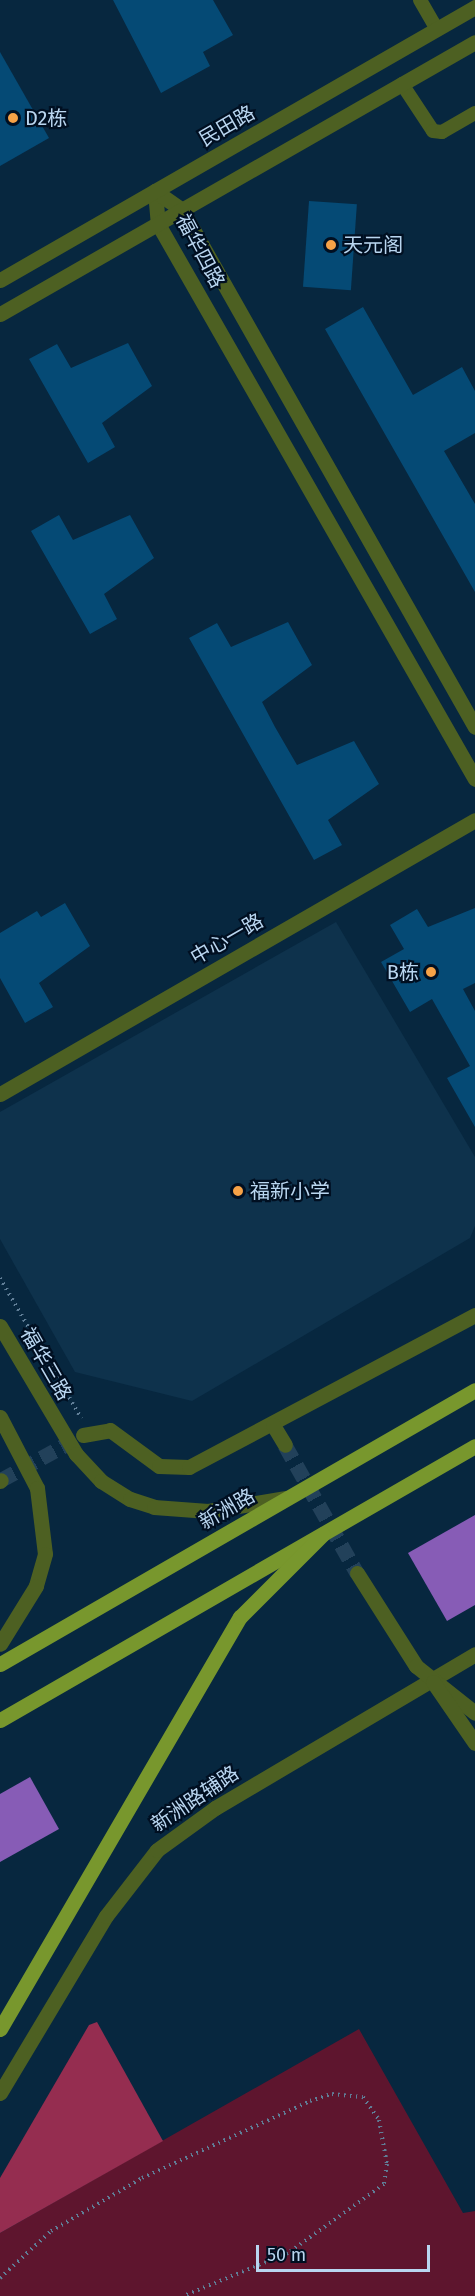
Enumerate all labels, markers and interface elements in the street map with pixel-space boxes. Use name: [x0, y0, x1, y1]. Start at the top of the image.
street label: 民田路: [195, 101, 259, 151]
place label: D2栋: [25, 106, 67, 130]
marker: D2栋: [6, 111, 20, 125]
street label: 福华四路: [171, 210, 229, 292]
place label: 天元阁: [343, 233, 403, 257]
marker: 天元阁: [324, 238, 338, 252]
street label: 中心一路: [186, 909, 268, 969]
place label: B栋: [387, 960, 419, 984]
marker: B栋: [424, 965, 438, 979]
place label: 福新小学: [250, 1179, 330, 1203]
marker: 福新小学: [231, 1184, 245, 1198]
street label: 福华三路: [16, 1323, 76, 1405]
street label: 新洲路: [195, 1484, 259, 1534]
street label: 新洲路辅路: [147, 1761, 243, 1837]
scale bar: [259, 2233, 433, 2271]
text: 50 m: [267, 2244, 306, 2266]

